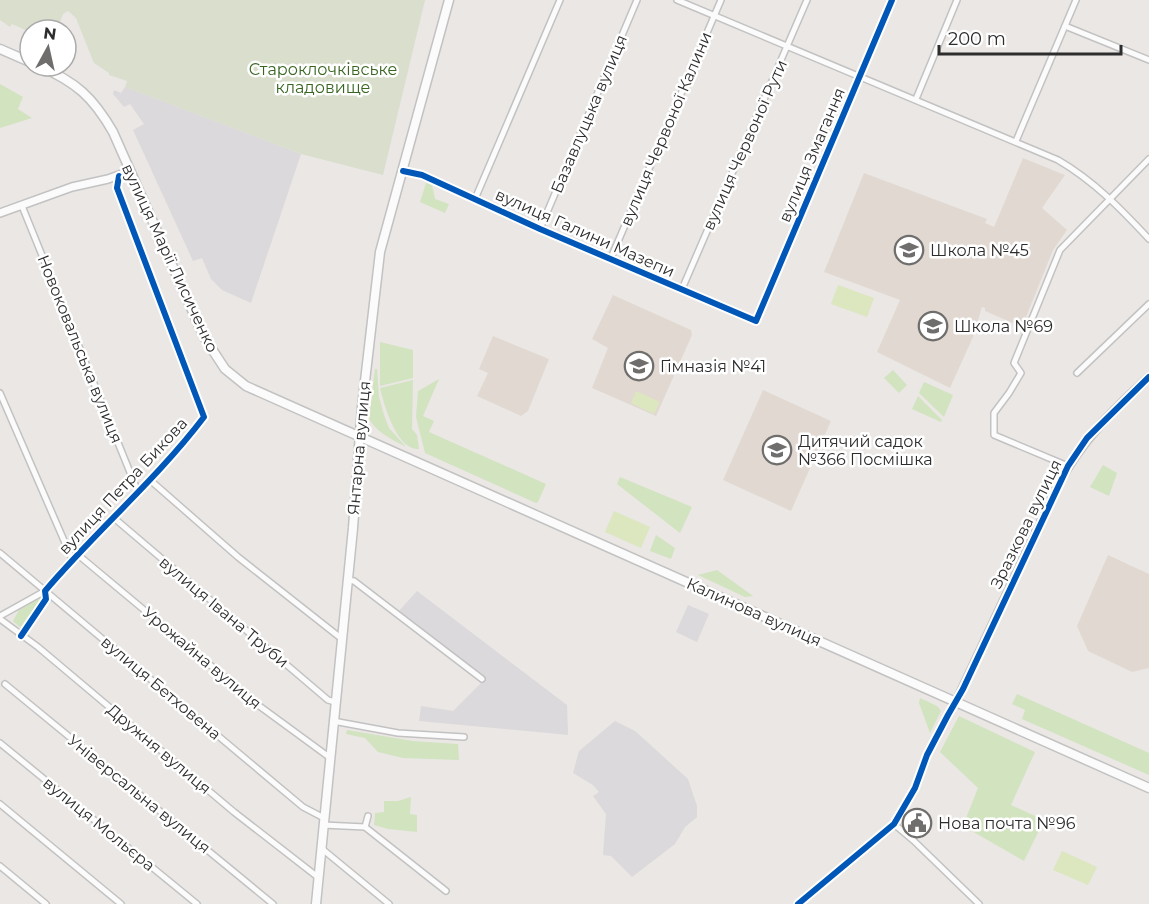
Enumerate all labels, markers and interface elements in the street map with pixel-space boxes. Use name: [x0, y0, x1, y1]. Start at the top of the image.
north arrow: [18, 18, 78, 78]
scale bar: [939, 18, 1120, 56]
text: N: [42, 23, 58, 44]
text: 200 m: [948, 28, 1006, 50]
street label: вулиця Червоної Калини: [616, 29, 716, 229]
street label: Базавлуцька вулиця: [547, 32, 631, 196]
street label: вулиця Червоної Рути: [699, 57, 791, 233]
park label: Староклочківське кладовище: [249, 60, 397, 97]
street label: вулиця Змагання: [775, 85, 849, 225]
street label: вулиця Марії Лисиченко: [118, 161, 222, 355]
street label: вулиця Галини Мазепи: [492, 185, 678, 281]
school or university icon: Школа №45: [893, 234, 925, 266]
place label: Школа №45: [930, 241, 1029, 260]
street label: Новоковальська вулиця: [33, 252, 127, 446]
school or university icon: Школа №69: [917, 310, 949, 342]
place label: Школа №69: [954, 317, 1053, 336]
school or university icon: Гімназія №41: [623, 350, 655, 382]
place label: Гімназія №41: [660, 357, 766, 376]
street label: Янтарна вулиця: [344, 380, 374, 516]
street label: вулиця Петра Бикова: [55, 414, 191, 558]
place label: Дитячий садок №366 Посмішка: [798, 432, 933, 469]
school or university icon: Дитячий садок №366 Посмішка: [761, 434, 793, 466]
street label: Зразкова вулиця: [987, 456, 1065, 592]
street label: вулиця Івана Труби: [156, 552, 292, 672]
street label: Калинова вулиця: [684, 574, 824, 650]
street label: Урожайна вулиця: [139, 603, 265, 713]
street label: вулиця Бетховена: [97, 632, 225, 744]
street label: Дружня вулиця: [103, 700, 215, 798]
street label: Універсальна вулиця: [64, 731, 214, 857]
street label: вулиця Мольєра: [39, 773, 159, 875]
public building icon: Нова почта №96: [901, 807, 933, 839]
place label: Нова почта №96: [938, 814, 1076, 833]

